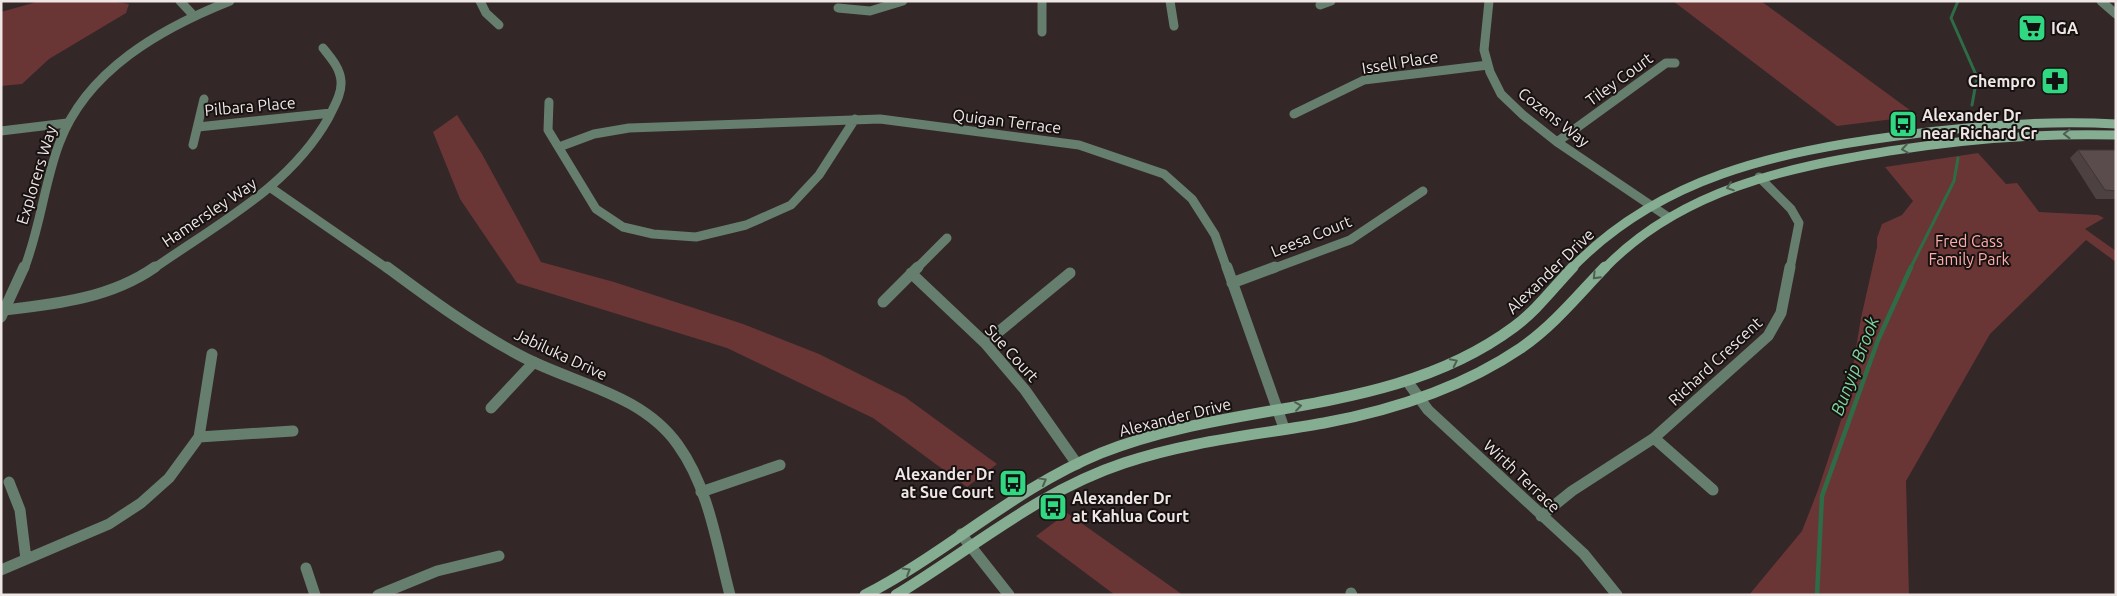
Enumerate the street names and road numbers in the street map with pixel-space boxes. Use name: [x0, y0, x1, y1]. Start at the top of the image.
street label: Issell Place: [1361, 47, 1439, 77]
street label: Tiley Court: [1582, 48, 1656, 109]
street label: Cozens Way: [1515, 84, 1593, 150]
street label: Pilbara Place: [204, 93, 296, 119]
street label: Quigan Terrace: [952, 105, 1062, 137]
street label: Explorers Way: [12, 123, 60, 226]
street label: Hamersley Way: [158, 174, 260, 250]
street label: Leesa Court: [1268, 211, 1355, 260]
street label: Alexander Drive: [1503, 225, 1597, 317]
street label: Richard Crescent: [1665, 313, 1766, 409]
street label: Sue Court: [982, 321, 1043, 386]
street label: Jabiluka Drive: [512, 325, 610, 383]
street label: Alexander Drive: [1117, 394, 1233, 440]
street label: Wirth Terrace: [1480, 436, 1564, 516]

